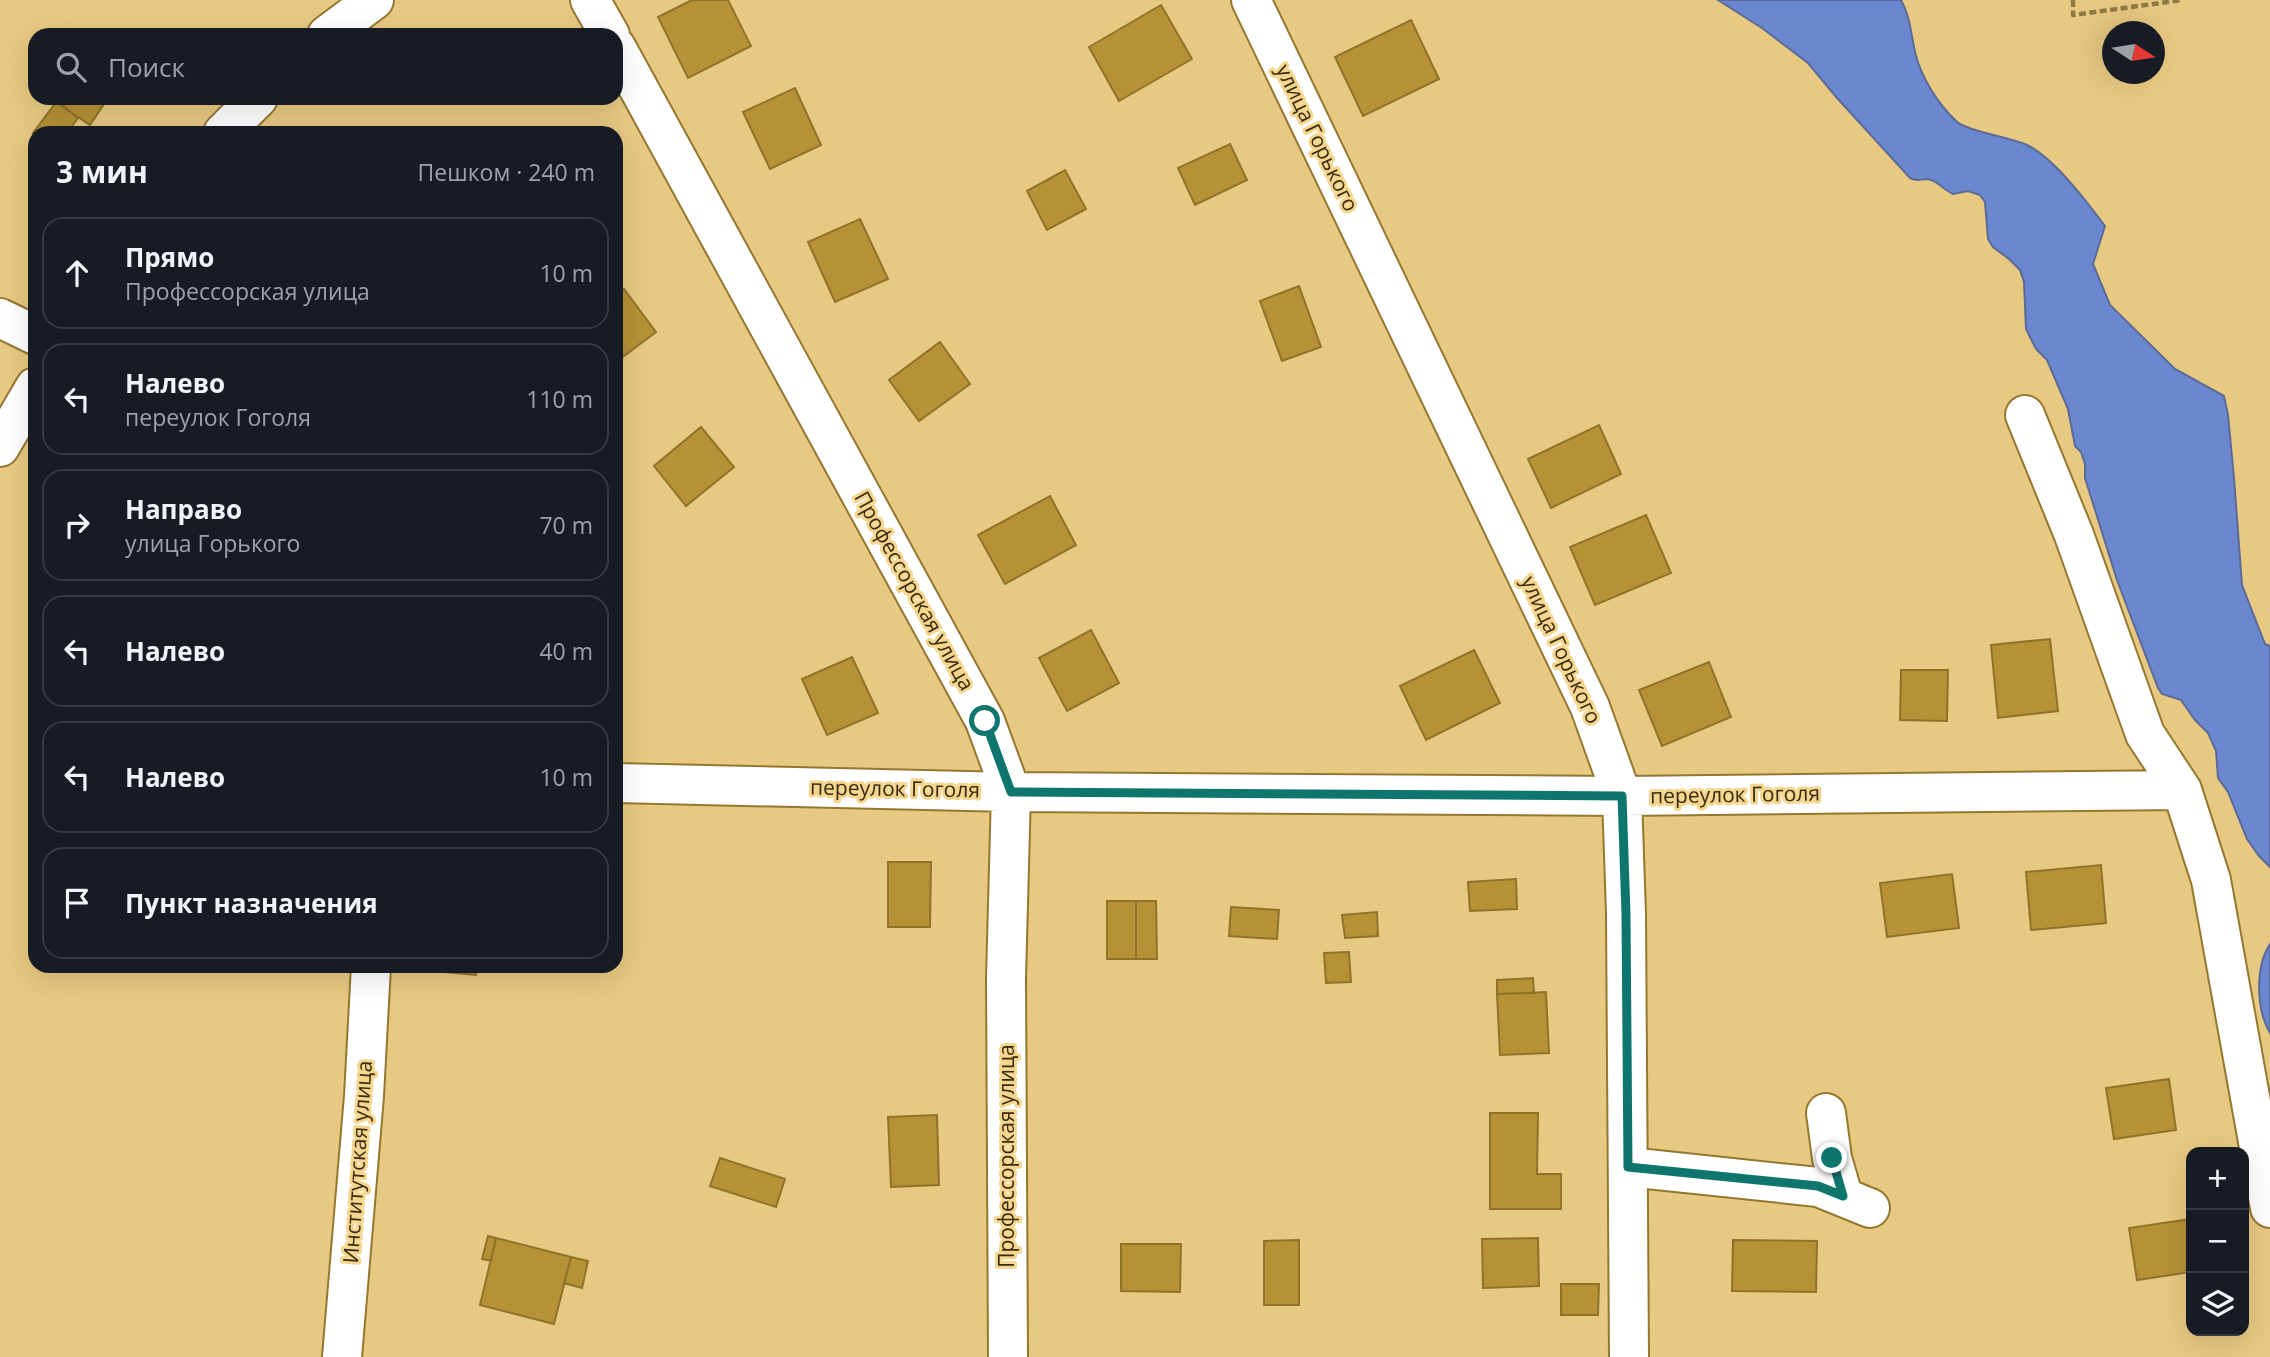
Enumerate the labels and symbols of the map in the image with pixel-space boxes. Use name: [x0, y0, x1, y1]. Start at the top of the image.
north arrow: [2102, 21, 2165, 84]
street label: улица Горького: [1270, 59, 1366, 216]
street label: Профессорская улица: [848, 486, 981, 695]
street label: улица Горького: [1515, 571, 1608, 728]
route start: [969, 705, 1000, 736]
street label: переулок Гоголя: [810, 773, 980, 803]
street label: переулок Гоголя: [1650, 779, 1820, 809]
street label: Профессорская улица: [992, 1044, 1020, 1268]
street label: Институтская улица: [336, 1060, 378, 1264]
route end: [1816, 1142, 1847, 1173]

